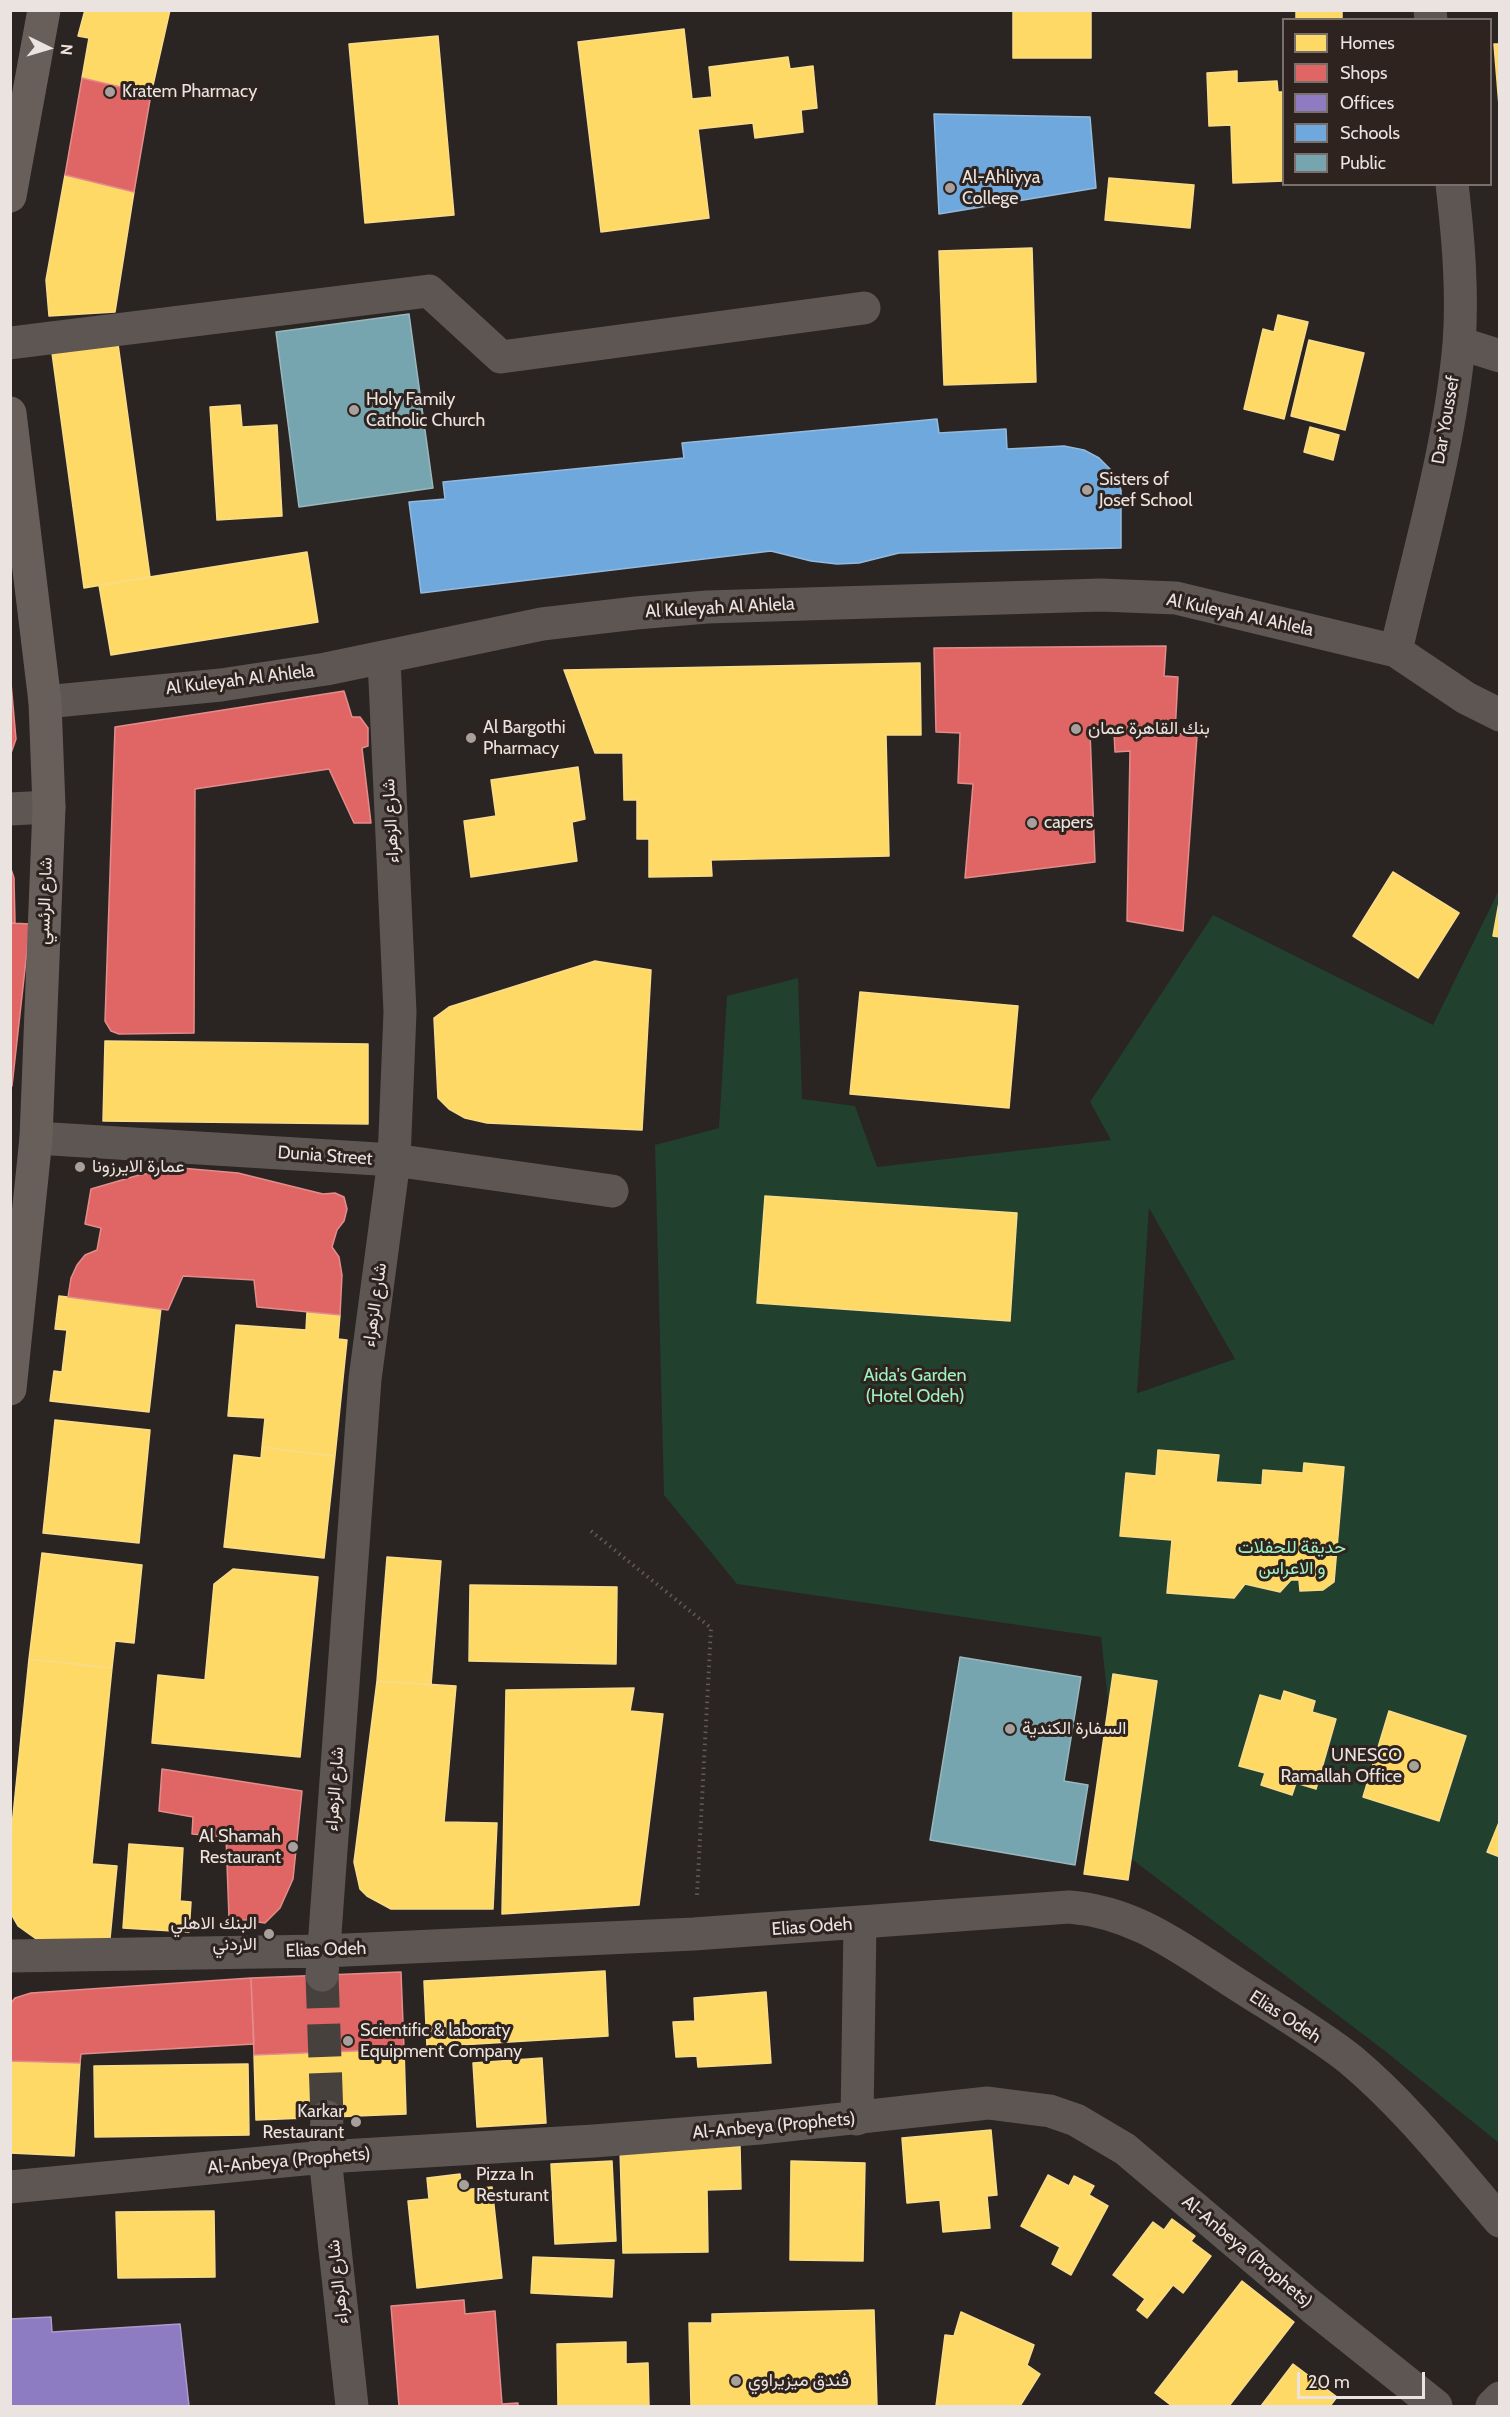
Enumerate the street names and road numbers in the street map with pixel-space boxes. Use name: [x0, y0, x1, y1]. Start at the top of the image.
street label: Dar Youssef: [1428, 374, 1464, 466]
street label: Al Kuleyah Al Ahlela: [1165, 589, 1315, 641]
street label: Al Kuleyah Al Ahlela: [645, 593, 795, 623]
street label: Al Kuleyah Al Ahlela: [164, 660, 316, 700]
street label: شارع الزهراء: [378, 778, 404, 864]
street label: شارع الرئسي: [33, 857, 57, 945]
street label: Dunia Street: [277, 1142, 373, 1170]
street label: شارع الزهراء: [358, 1261, 392, 1349]
street label: شارع الزهراء: [321, 1746, 349, 1832]
street label: Elias Odeh: [771, 1913, 853, 1941]
street label: Elias Odeh: [285, 1938, 367, 1962]
street label: Elias Odeh: [1245, 1986, 1325, 2048]
street label: Al-Anbeya (Prophets): [692, 2108, 856, 2144]
street label: Al-Anbeya (Prophets): [207, 2143, 371, 2179]
street label: Al-Anbeya (Prophets): [1177, 2191, 1317, 2313]
street label: شارع الزهراء: [323, 2239, 353, 2325]

